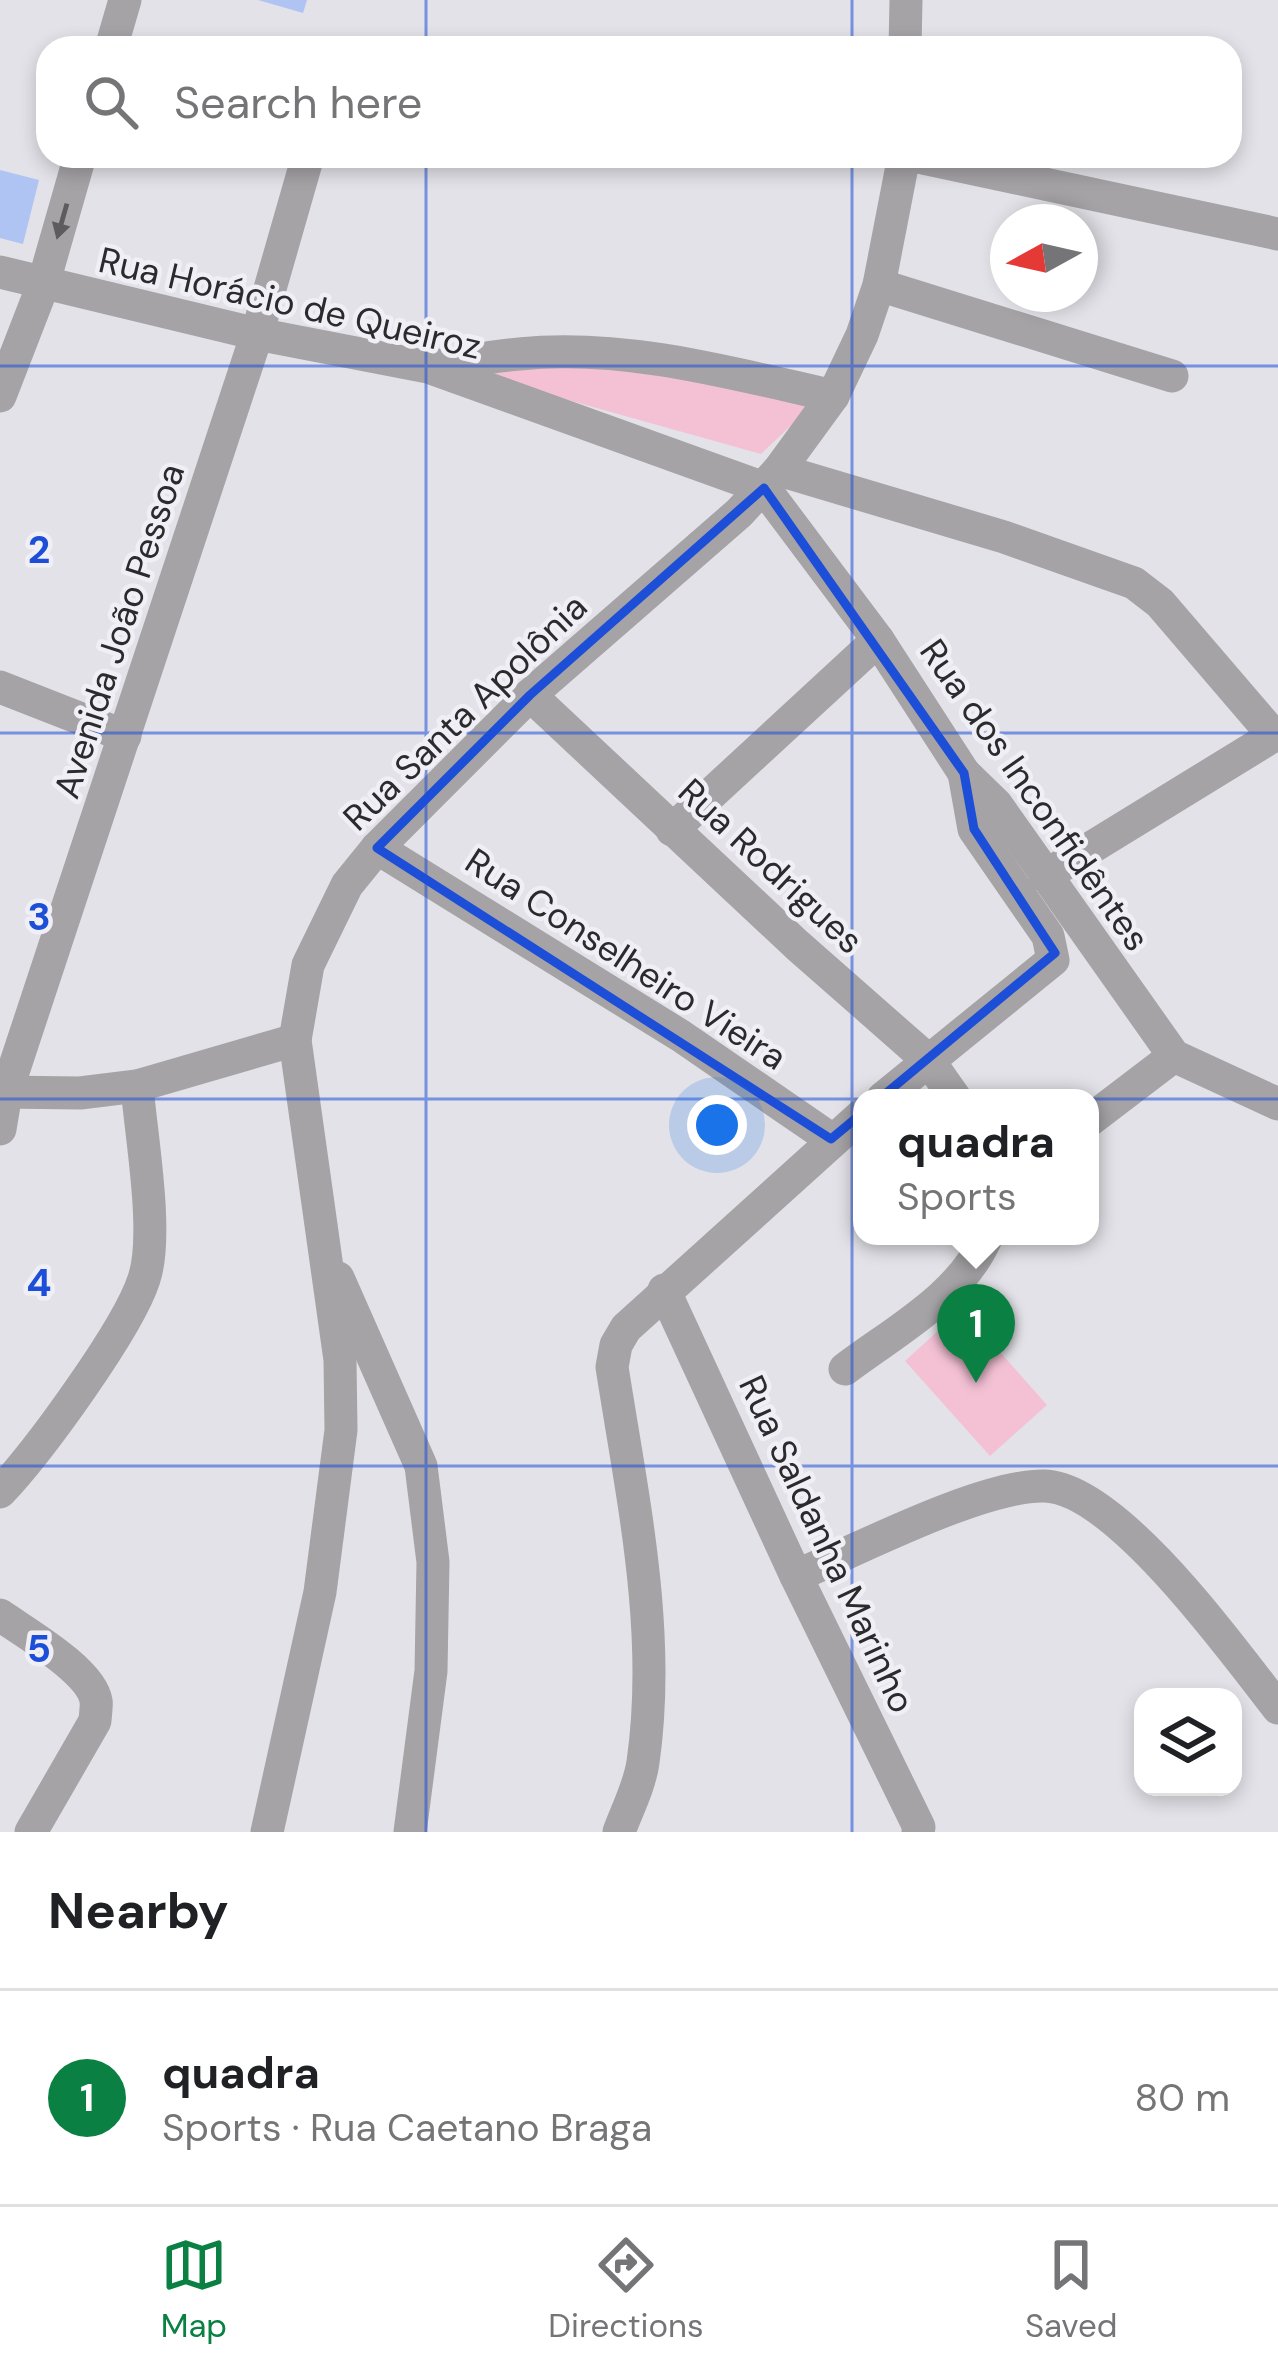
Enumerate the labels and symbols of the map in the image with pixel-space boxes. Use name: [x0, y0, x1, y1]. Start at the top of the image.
one-way arrow: [52, 203, 70, 239]
north arrow: [990, 204, 1098, 312]
street label: Rua Horácio de Queiroz: [94, 236, 486, 370]
street label: Avenida João Pessoa: [43, 458, 195, 804]
text: 2: [28, 524, 50, 575]
street label: Rua Santa Apolônia: [333, 583, 597, 841]
street label: Rua dos Inconfidêntes: [909, 630, 1161, 960]
street label: Rua Rodrigues: [668, 768, 874, 964]
street label: Rua Conselheiro Vieira: [457, 838, 795, 1080]
text: 3: [27, 891, 51, 942]
your location: [687, 1095, 747, 1155]
text: 4: [26, 1257, 52, 1308]
pin: 1: [937, 1284, 1015, 1383]
street label: Rua Saldanha Marinho: [728, 1368, 926, 1720]
text: 5: [27, 1623, 51, 1674]

